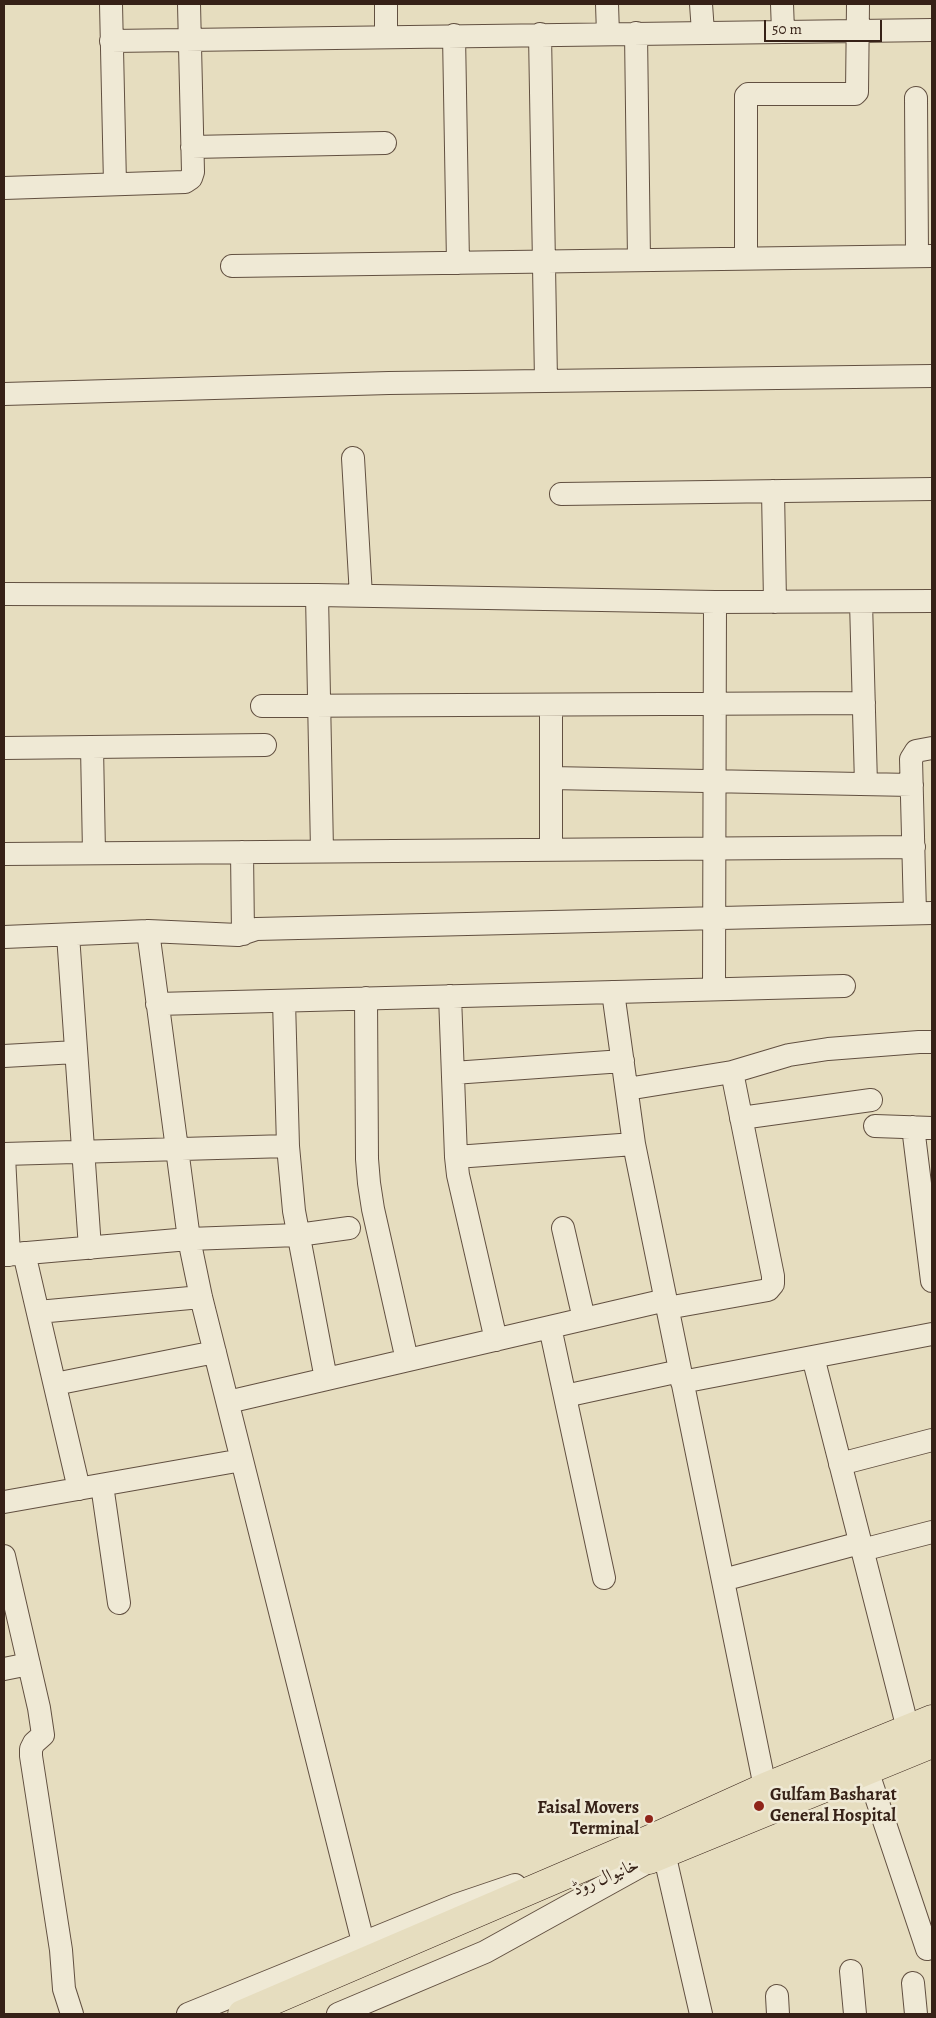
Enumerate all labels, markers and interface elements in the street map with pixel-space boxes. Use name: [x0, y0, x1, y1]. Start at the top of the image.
scale bar: [766, 10, 884, 42]
text: 50 m: [772, 19, 802, 39]
place label: Gulfam Basharat General Hospital: [770, 1785, 897, 1828]
place label: Faisal Movers Terminal: [537, 1798, 639, 1840]
marker: Gulfam Basharat General Hospital: [752, 1799, 766, 1813]
marker: Faisal Movers Terminal: [643, 1813, 655, 1825]
street label: خانیوال روڈ: [570, 1854, 642, 1902]

